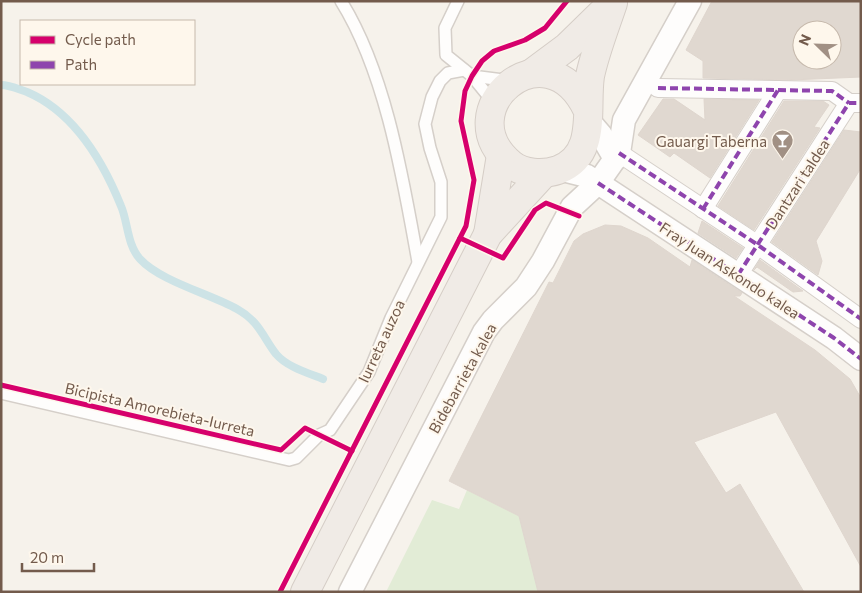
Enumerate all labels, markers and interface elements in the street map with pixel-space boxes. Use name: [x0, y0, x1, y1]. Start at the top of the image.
legend: [20, 20, 195, 85]
north arrow: [792, 20, 842, 70]
text: Cycle path: [65, 30, 136, 48]
text: N: [795, 32, 814, 48]
text: Path: [65, 55, 97, 73]
bar icon: Gauargi Taberna: [771, 129, 795, 160]
place label: Gauargi Taberna: [656, 132, 767, 150]
street label: Dantzari taldea: [761, 136, 833, 232]
street label: Fray Juan Askondo kalea: [657, 218, 803, 322]
street label: Iurreta auzoa: [354, 297, 408, 385]
street label: Bidebarrieta kalea: [424, 320, 500, 436]
street label: Bicipista Amorebieta-Iurreta: [63, 378, 257, 440]
scale bar: [22, 540, 95, 572]
text: 20 m: [30, 548, 64, 566]

